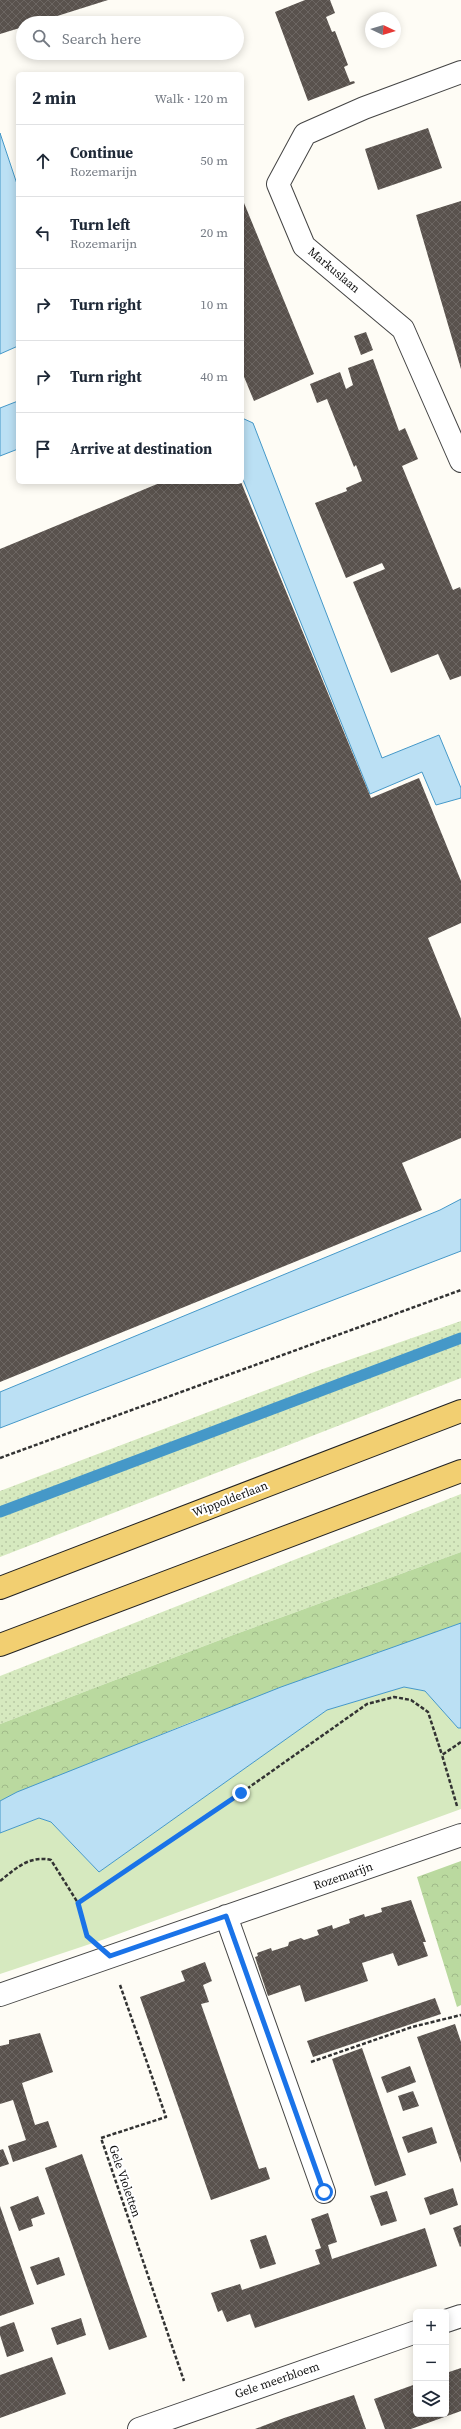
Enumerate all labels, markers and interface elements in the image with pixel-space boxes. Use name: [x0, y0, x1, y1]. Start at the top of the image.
north arrow: [365, 12, 401, 48]
search box: [16, 16, 244, 60]
icon: search: [30, 27, 52, 49]
text: Search here: [62, 28, 141, 49]
text: 2 min: [32, 86, 76, 110]
text: Walk · 120 m: [155, 90, 228, 107]
text: Continue: [70, 142, 133, 163]
icon: ahead: [32, 150, 54, 172]
text: 50 m: [200, 152, 228, 169]
text: Rozemarijn: [70, 163, 137, 180]
text: Turn left: [70, 214, 130, 235]
icon: left: [32, 222, 54, 244]
text: 20 m: [200, 224, 228, 241]
text: Rozemarijn: [70, 235, 137, 252]
street label: Markuslaan: [305, 244, 363, 296]
icon: right: [32, 294, 54, 316]
text: Turn right: [70, 294, 142, 315]
text: 10 m: [200, 296, 228, 313]
icon: right: [32, 366, 54, 388]
text: Turn right: [70, 366, 142, 387]
text: 40 m: [200, 368, 228, 385]
icon: arrive: [32, 438, 54, 460]
text: Arrive at destination: [70, 438, 212, 459]
street label: Wippolderlaan: [190, 1477, 270, 1521]
route end: [232, 1784, 250, 1802]
street label: Rozemarijn: [311, 1858, 375, 1894]
street label: Gele Violetten: [105, 2143, 145, 2219]
route start: [315, 2183, 333, 2201]
map controls: [413, 2309, 449, 2417]
button: +: [413, 2309, 449, 2345]
button: −: [413, 2345, 449, 2381]
street label: Gele meerbloem: [233, 2358, 322, 2402]
button: layers: [413, 2381, 449, 2417]

